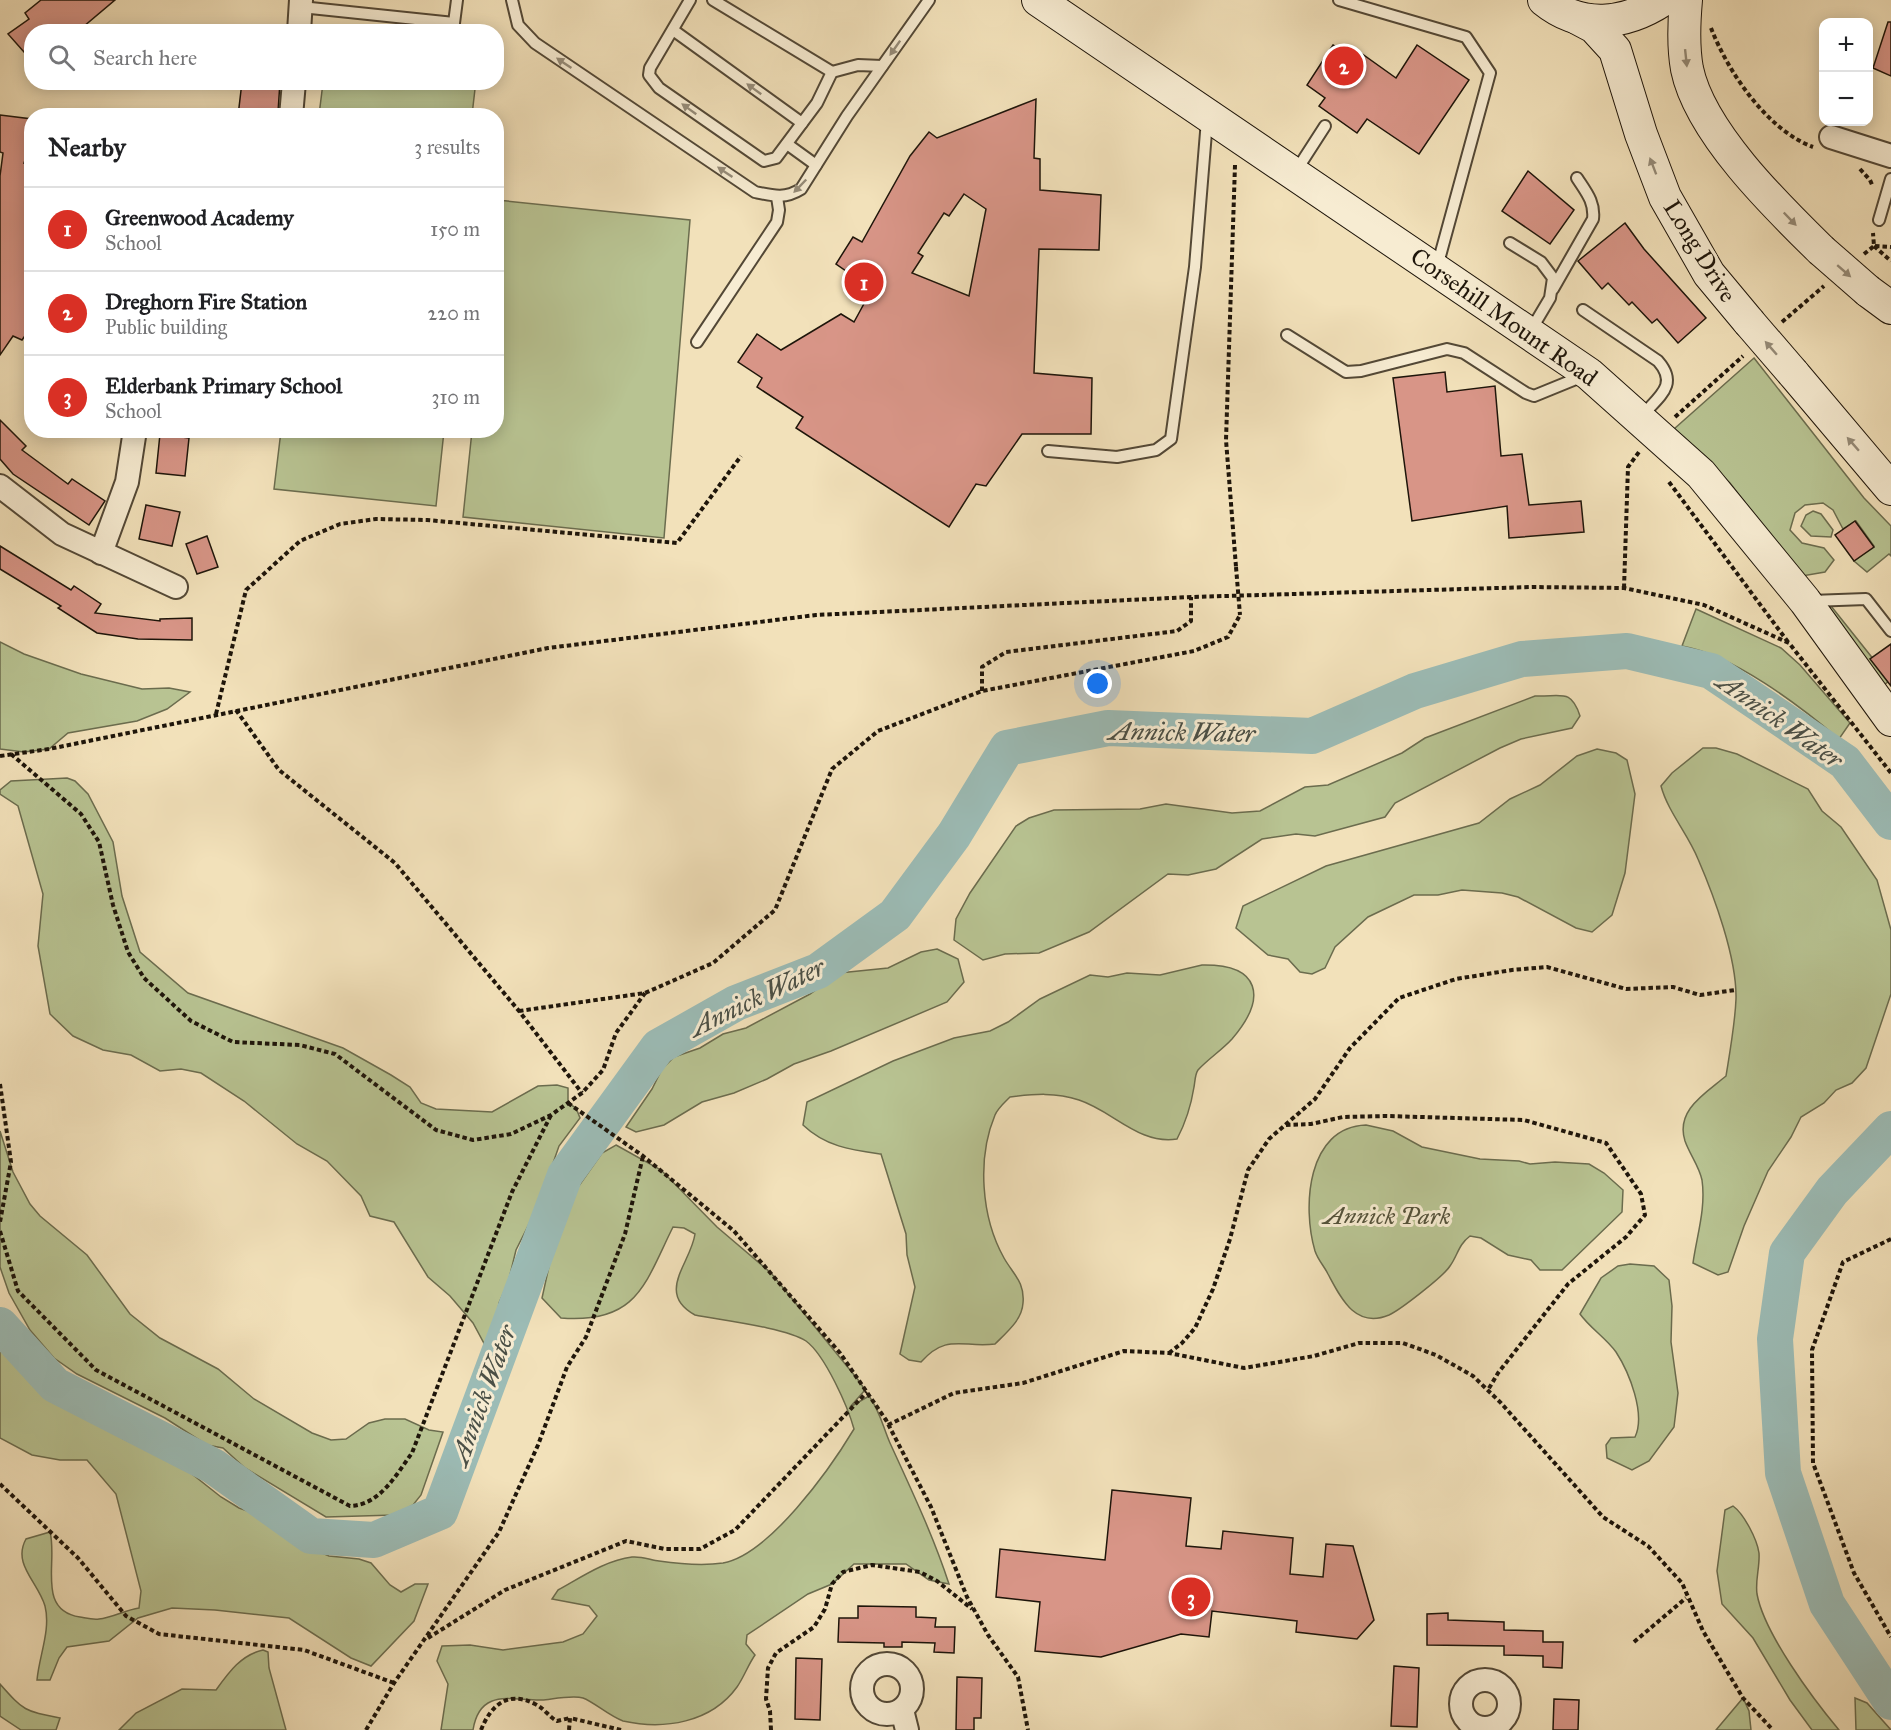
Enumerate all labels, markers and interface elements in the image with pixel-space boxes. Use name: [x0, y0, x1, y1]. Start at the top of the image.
map controls: [1819, 18, 1873, 126]
button: +: [1819, 18, 1873, 72]
search box: [24, 24, 504, 90]
one-way arrow: [889, 39, 901, 55]
icon: search: [45, 41, 78, 74]
text: Search here: [93, 44, 197, 71]
pin: 2: [1324, 44, 1364, 88]
one-way arrow: [1681, 49, 1691, 68]
one-way arrow: [555, 57, 572, 68]
button: −: [1819, 72, 1873, 126]
one-way arrow: [747, 83, 763, 95]
one-way arrow: [681, 104, 696, 116]
text: Nearby: [48, 131, 126, 163]
text: 3 results: [414, 135, 480, 159]
one-way arrow: [1648, 157, 1657, 175]
one-way arrow: [718, 166, 734, 178]
one-way arrow: [793, 179, 807, 194]
street label: Long Drive: [1657, 194, 1743, 308]
text: Greenwood Academy: [105, 204, 294, 231]
one-way arrow: [1783, 212, 1797, 226]
text: 1: [64, 217, 71, 241]
text: 150 m: [430, 217, 480, 241]
text: School: [105, 231, 162, 255]
street label: Corsehill Mount Road: [1405, 241, 1603, 393]
pin: 1: [844, 260, 884, 304]
one-way arrow: [1837, 264, 1852, 278]
text: Dreghorn Fire Station: [105, 288, 307, 315]
text: 2: [63, 301, 72, 325]
text: 220 m: [428, 301, 480, 325]
text: Public building: [105, 315, 227, 339]
one-way arrow: [1764, 340, 1777, 356]
text: Elderbank Primary School: [105, 372, 342, 399]
text: 3: [64, 385, 72, 409]
text: 310 m: [431, 385, 480, 409]
text: School: [105, 399, 162, 423]
one-way arrow: [1847, 437, 1860, 452]
water label: Annick Water: [1708, 663, 1850, 776]
your location: [1083, 669, 1112, 698]
water label: Annick Water: [1105, 715, 1257, 749]
water label: Annick Water: [681, 950, 831, 1045]
park label: Annick Park: [1321, 1201, 1451, 1231]
water label: Annick Water: [442, 1320, 524, 1472]
pin: 3: [1172, 1574, 1210, 1620]

